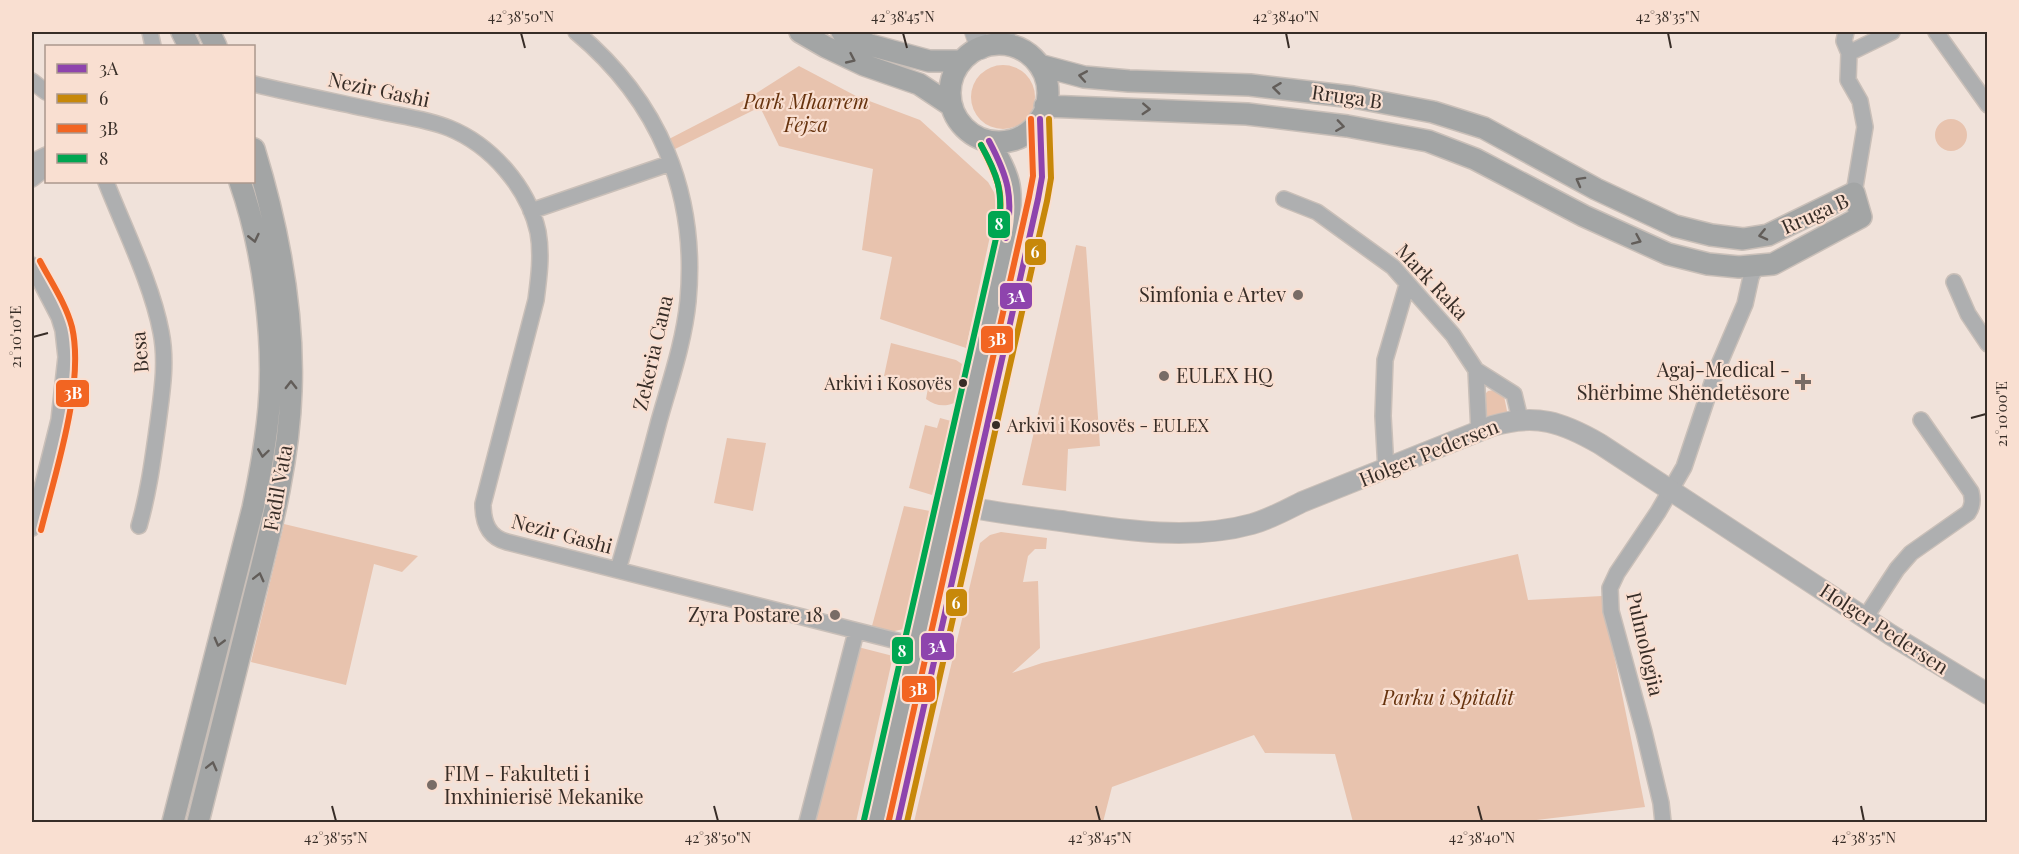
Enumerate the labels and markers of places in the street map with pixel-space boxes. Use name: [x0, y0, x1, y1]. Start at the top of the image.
place label: Simfonia e Artev: [1139, 280, 1286, 307]
marker: Simfonia e Artev: [1291, 288, 1305, 302]
place label: Agaj-Medical - Shërbime Shëndetësore: [1577, 355, 1790, 405]
place label: EULEX HQ: [1176, 361, 1274, 388]
marker: EULEX HQ: [1157, 369, 1171, 383]
place label: Arkivi i Kosovës: [823, 371, 952, 395]
marker: Agaj-Medical - Shërbime Shëndetësore: [1794, 373, 1812, 391]
marker: Arkivi i Kosovës: [957, 377, 969, 389]
place label: Arkivi i Kosovës - EULEX: [1006, 413, 1209, 437]
marker: Arkivi i Kosovës - EULEX: [990, 419, 1002, 431]
place label: Zyra Postare 18: [688, 600, 823, 627]
marker: Zyra Postare 18: [828, 608, 842, 622]
place label: FIM - Fakulteti i Inxhinierisë Mekanike: [444, 759, 644, 809]
marker: FIM - Fakulteti i Inxhinierisë Mekanike: [425, 778, 439, 792]

